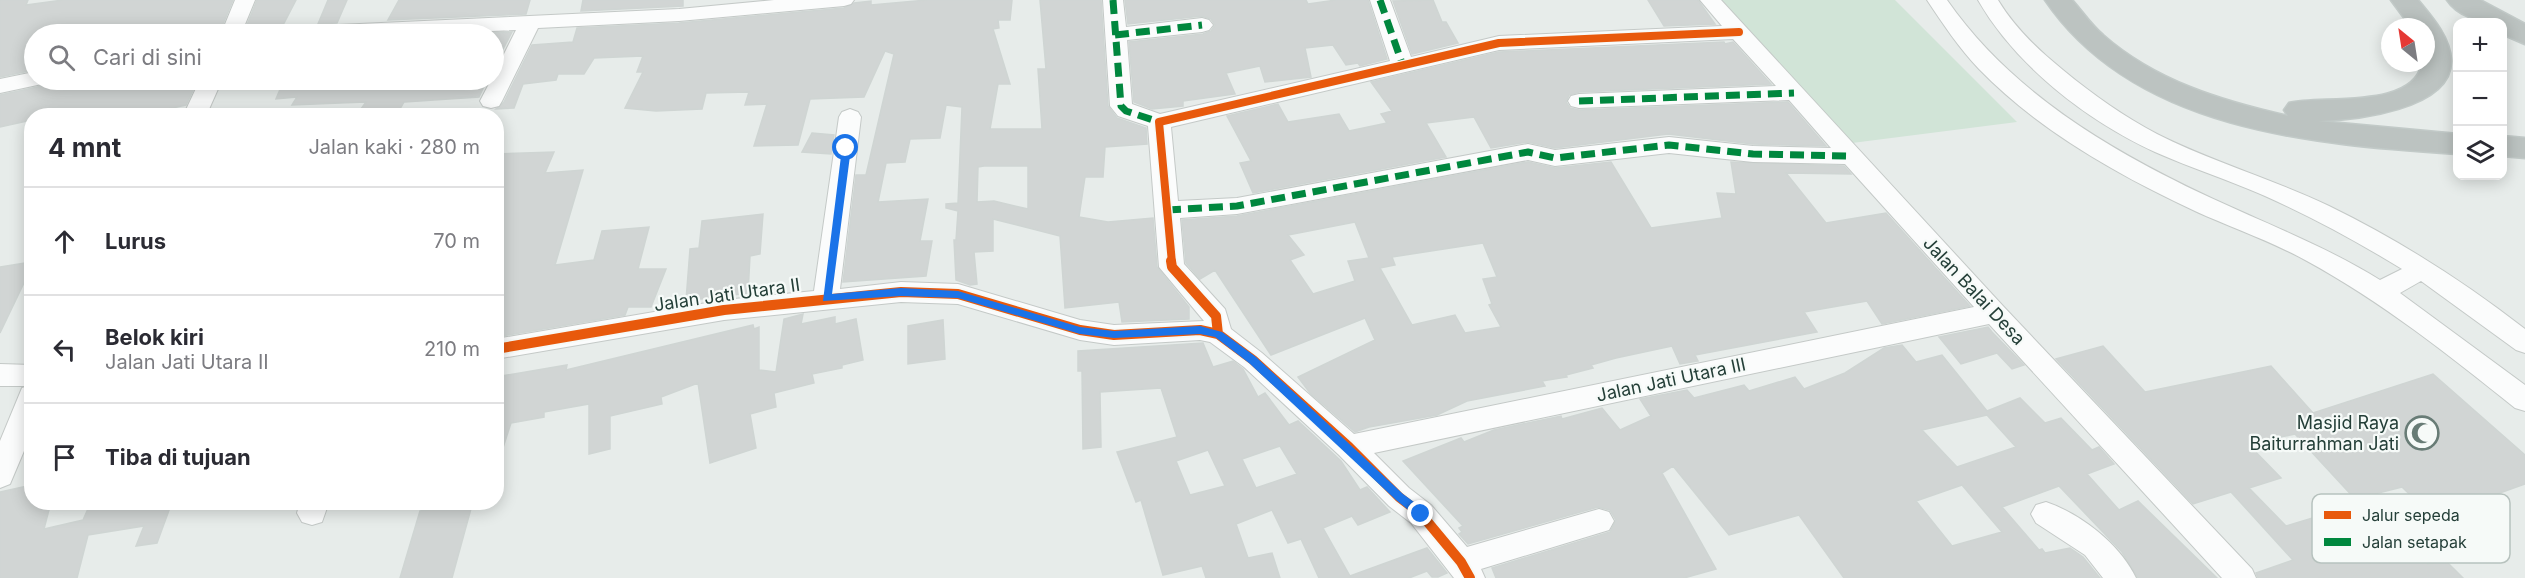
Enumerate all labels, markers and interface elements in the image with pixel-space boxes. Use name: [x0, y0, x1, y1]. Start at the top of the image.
north arrow: [2381, 18, 2435, 72]
map controls: [2453, 18, 2507, 180]
button: +: [2453, 18, 2507, 72]
search box: [24, 24, 504, 90]
icon: search: [45, 41, 78, 74]
text: Cari di sini: [93, 44, 202, 70]
button: −: [2453, 72, 2507, 126]
button: layers: [2453, 126, 2507, 180]
text: 4 mnt: [48, 132, 121, 163]
route start: [832, 134, 858, 160]
text: Jalan kaki · 280 m: [308, 135, 480, 159]
icon: ahead: [48, 225, 81, 258]
text: Lurus: [105, 228, 166, 254]
text: 70 m: [433, 229, 480, 253]
street label: Jalan Balai Desa: [1919, 233, 2030, 349]
street label: Jalan Jati Utara II: [653, 274, 801, 315]
text: Belok kiri: [105, 324, 204, 350]
icon: left: [48, 333, 81, 366]
text: 210 m: [424, 337, 480, 361]
text: Jalan Jati Utara II: [105, 350, 269, 374]
street label: Jalan Jati Utara III: [1594, 353, 1748, 406]
place label: Masjid Raya Baiturrahman Jati: [2249, 412, 2399, 454]
mosque icon: Masjid Raya Baiturrahman Jati: [2404, 415, 2440, 451]
icon: arrive: [48, 441, 81, 474]
text: Tiba di tujuan: [105, 444, 251, 470]
legend: [2312, 494, 2510, 563]
route end: [1407, 500, 1433, 526]
text: Jalur sepeda: [2362, 505, 2460, 525]
text: Jalan setapak: [2362, 532, 2467, 552]

